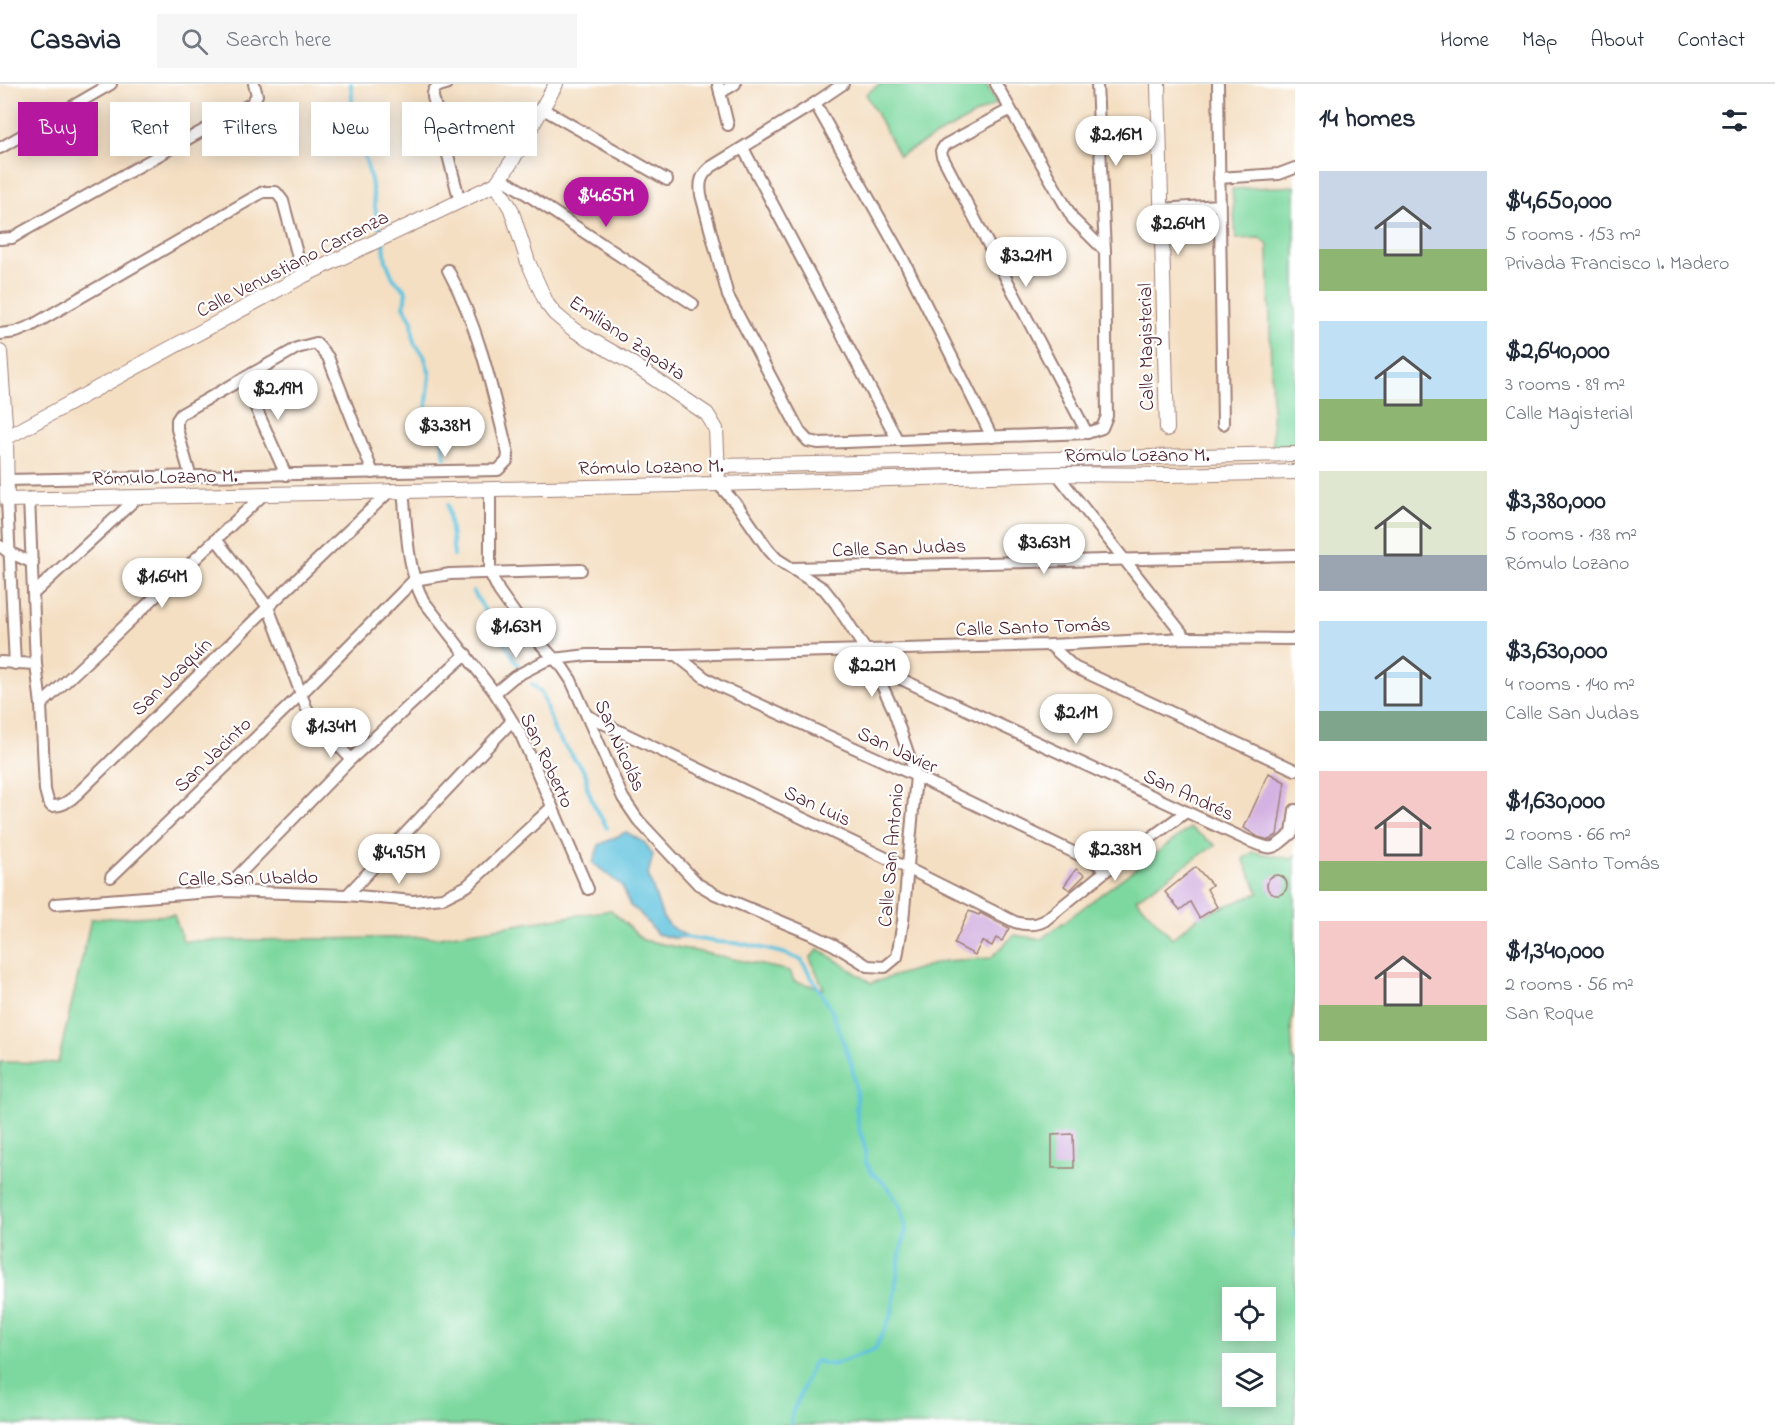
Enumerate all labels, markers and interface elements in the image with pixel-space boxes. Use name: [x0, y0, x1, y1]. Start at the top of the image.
search box: [157, 14, 577, 68]
text: Casavia: [30, 21, 121, 62]
icon: search: [178, 25, 211, 58]
text: Search here: [226, 25, 331, 57]
text: Home: [1440, 26, 1489, 56]
text: Map: [1522, 26, 1557, 56]
text: About: [1590, 26, 1644, 56]
text: Contact: [1677, 26, 1745, 56]
text: 14 homes: [1319, 101, 1415, 139]
chip: Buy: [18, 102, 98, 156]
chip: Rent: [110, 102, 190, 156]
chip: Filters: [202, 102, 299, 156]
chip: New: [311, 102, 390, 156]
chip: Apartment: [402, 102, 537, 156]
icon: filters: [1718, 104, 1751, 137]
pin: $2.16M: [1067, 116, 1165, 167]
text: $2.16M: [1089, 121, 1143, 150]
pin: $4.65M: [557, 177, 655, 228]
text: $4.65M: [578, 182, 634, 211]
text: $4,650,000: [1505, 183, 1612, 221]
icon: home: [1367, 195, 1439, 267]
street label: Calle Venustiano Carranza: [192, 204, 394, 326]
pin: $2.64M: [1129, 205, 1227, 256]
text: $2.64M: [1150, 210, 1206, 239]
text: 5 rooms · 153 m²: [1505, 221, 1641, 250]
pin: $3.21M: [977, 237, 1075, 288]
text: $3.21M: [1000, 242, 1052, 271]
text: Privada Francisco I. Madero: [1505, 250, 1729, 279]
street label: Calle Magisterial: [1132, 283, 1164, 411]
street label: Emiliano Zapata: [562, 289, 691, 389]
text: $2,640,000: [1505, 333, 1610, 371]
icon: home: [1367, 345, 1439, 417]
pin: $2.19M: [229, 370, 327, 421]
text: 3 rooms · 89 m²: [1505, 371, 1625, 400]
text: $2.19M: [253, 375, 303, 404]
text: Calle Magisterial: [1505, 400, 1633, 429]
pin: $3.38M: [396, 407, 494, 458]
text: $3.38M: [419, 412, 471, 441]
street label: Rómulo Lozano M.: [1064, 442, 1210, 471]
street label: Rómulo Lozano M.: [578, 453, 724, 484]
street label: Rómulo Lozano M.: [92, 463, 238, 494]
text: $3,380,000: [1505, 483, 1606, 521]
icon: home: [1367, 495, 1439, 567]
text: 5 rooms · 138 m²: [1505, 521, 1637, 550]
pin: $3.63M: [995, 524, 1093, 575]
text: $3.63M: [1017, 529, 1071, 558]
street label: Calle San Judas: [831, 533, 967, 566]
text: Rómulo Lozano: [1505, 550, 1629, 579]
pin: $1.64M: [113, 558, 211, 609]
text: $1.64M: [136, 563, 188, 592]
pin: $1.63M: [467, 608, 565, 659]
street label: Calle Santo Tomás: [955, 611, 1111, 646]
text: $1.63M: [490, 613, 542, 642]
street label: San Joaquín: [126, 632, 220, 724]
text: $3,630,000: [1505, 633, 1608, 671]
icon: home: [1367, 645, 1439, 717]
pin: $2.2M: [830, 647, 914, 698]
text: $2.2M: [848, 652, 896, 681]
text: 4 rooms · 140 m²: [1505, 671, 1635, 700]
pin: $2.1M: [1034, 694, 1118, 745]
street label: San Nicolás: [586, 695, 652, 797]
text: $2.1M: [1054, 699, 1098, 728]
text: Calle San Judas: [1505, 700, 1639, 729]
pin: $1.34M: [282, 708, 380, 759]
street label: San Roberto: [511, 709, 580, 813]
street label: San Jacinto: [168, 711, 259, 800]
text: $1.34M: [305, 713, 357, 742]
street label: San Javier: [852, 720, 943, 783]
street label: San Andrés: [1138, 763, 1238, 830]
street label: San Luis: [779, 779, 855, 835]
street label: Calle San Antonio: [872, 782, 913, 928]
text: $1,630,000: [1505, 783, 1605, 821]
icon: home: [1367, 795, 1439, 867]
text: 2 rooms · 66 m²: [1505, 821, 1631, 850]
pin: $2.38M: [1066, 831, 1164, 882]
pin: $4.95M: [350, 834, 448, 885]
text: $2.38M: [1088, 836, 1142, 865]
text: $4.95M: [372, 839, 426, 868]
text: Calle Santo Tomás: [1505, 850, 1660, 879]
street label: Calle San Ubaldo: [178, 864, 318, 895]
text: $1,340,000: [1505, 933, 1604, 971]
icon: home: [1367, 945, 1439, 1017]
text: 2 rooms · 56 m²: [1505, 971, 1634, 1000]
text: San Roque: [1505, 1000, 1594, 1029]
map controls: [1222, 1287, 1276, 1407]
button: locate: [1222, 1287, 1276, 1341]
button: layers: [1222, 1353, 1276, 1407]

